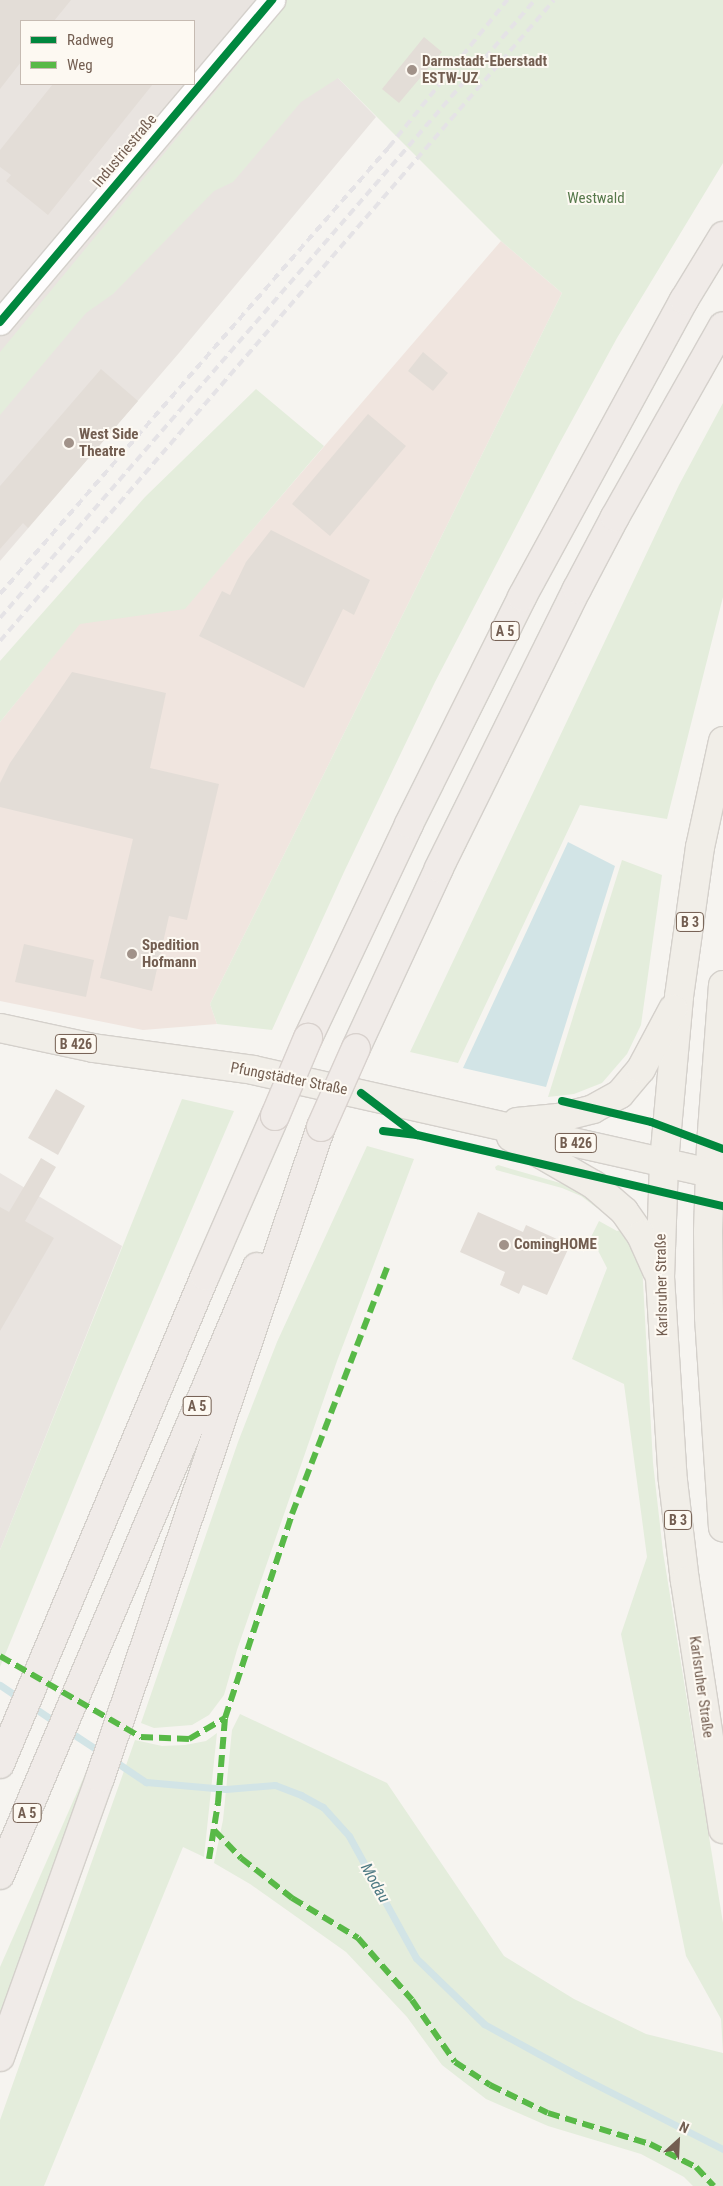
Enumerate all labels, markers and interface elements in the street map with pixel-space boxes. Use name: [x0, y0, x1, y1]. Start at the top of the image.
legend: [20, 20, 195, 85]
text: Radweg: [67, 31, 114, 49]
place label: Darmstadt-Eberstadt ESTW-UZ: [422, 52, 547, 87]
text: Weg: [67, 56, 93, 74]
marker: Darmstadt-Eberstadt ESTW-UZ: [406, 64, 418, 76]
street label: Industriestraße: [89, 111, 161, 191]
park label: Westwald: [567, 190, 625, 208]
place label: West Side Theatre: [79, 425, 139, 460]
marker: West Side Theatre: [63, 437, 75, 449]
road number: A 5: [490, 620, 520, 642]
road number: B 3: [675, 910, 705, 934]
place label: Spedition Hofmann: [142, 936, 199, 971]
marker: Spedition Hofmann: [126, 948, 138, 960]
road number: B 426: [55, 1032, 97, 1056]
street label: Pfungstädter Straße: [229, 1059, 349, 1099]
road number: B 426: [555, 1132, 597, 1154]
street label: Karlsruher Straße: [652, 1233, 672, 1337]
place label: ComingHOME: [514, 1236, 597, 1254]
marker: ComingHOME: [498, 1239, 510, 1251]
road number: A 5: [182, 1394, 212, 1418]
road number: B 3: [663, 1508, 693, 1532]
street label: Karlsruher Straße: [685, 1635, 717, 1739]
road number: A 5: [12, 1802, 42, 1825]
water label: Modau: [356, 1860, 394, 1906]
north arrow: [653, 2116, 703, 2166]
text: N: [677, 2118, 692, 2136]

